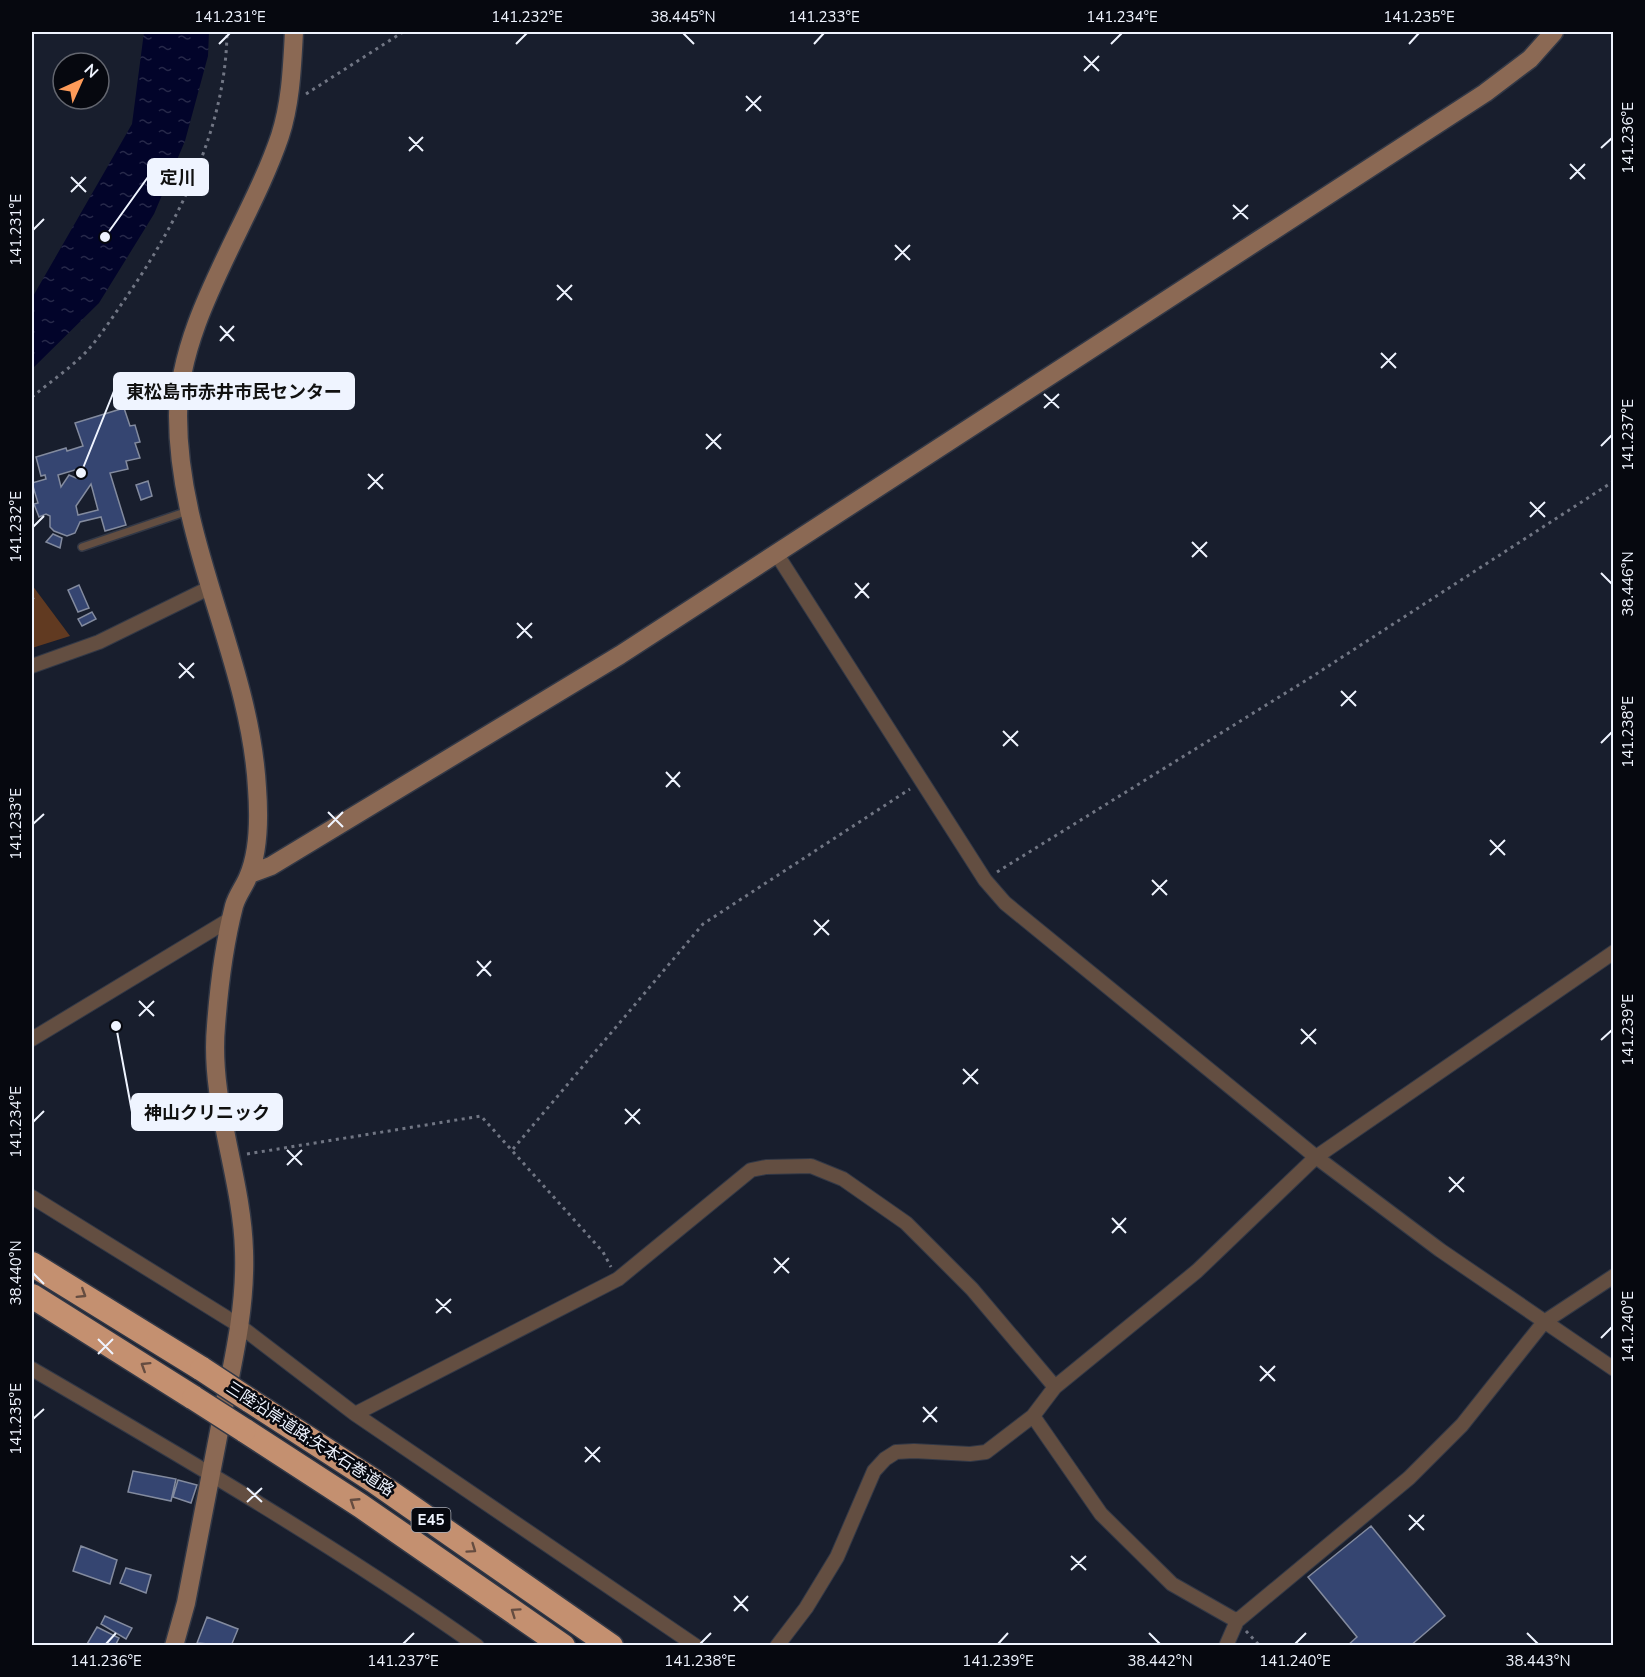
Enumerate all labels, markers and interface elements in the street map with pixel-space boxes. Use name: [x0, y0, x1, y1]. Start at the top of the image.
text: 141.231°E: [194, 7, 266, 27]
text: 141.232°E: [491, 7, 563, 27]
text: 38.445°N: [650, 7, 716, 27]
text: 141.233°E: [788, 7, 860, 27]
text: 141.234°E: [1086, 7, 1158, 27]
text: 141.235°E: [1383, 7, 1455, 27]
north arrow: [51, 51, 111, 111]
text: N: [79, 59, 103, 83]
text: 141.236°E: [1618, 102, 1638, 174]
callout: 定川: [148, 159, 208, 195]
text: 定川: [160, 166, 196, 190]
text: 141.231°E: [6, 194, 26, 266]
callout: 東松島市赤井市民センター: [114, 373, 354, 409]
text: 東松島市赤井市民センター: [126, 380, 342, 404]
text: 141.237°E: [1618, 399, 1638, 471]
text: 141.232°E: [6, 491, 26, 563]
text: 38.446°N: [1618, 551, 1638, 617]
text: 141.238°E: [1618, 696, 1638, 768]
text: 141.233°E: [6, 788, 26, 860]
text: 141.239°E: [1618, 994, 1638, 1066]
text: 141.234°E: [6, 1086, 26, 1158]
callout: 神山クリニック: [132, 1094, 282, 1130]
text: 神山クリニック: [144, 1101, 270, 1125]
text: 38.440°N: [6, 1240, 26, 1306]
one-way arrow: [76, 1286, 86, 1298]
text: 141.240°E: [1618, 1291, 1638, 1363]
one-way arrow: [140, 1363, 151, 1374]
street label: 三陸沿岸道路;矢本石巻道路: [222, 1376, 398, 1502]
text: 141.235°E: [6, 1383, 26, 1455]
one-way arrow: [350, 1498, 361, 1509]
road number: E45: [412, 1508, 450, 1532]
one-way arrow: [465, 1542, 476, 1553]
one-way arrow: [511, 1608, 522, 1619]
text: 141.236°E: [70, 1651, 142, 1671]
text: 141.237°E: [367, 1651, 439, 1671]
text: 141.238°E: [664, 1651, 736, 1671]
text: 141.239°E: [962, 1651, 1034, 1671]
text: 38.442°N: [1127, 1651, 1193, 1671]
text: 141.240°E: [1259, 1651, 1331, 1671]
text: 38.443°N: [1505, 1651, 1571, 1671]

